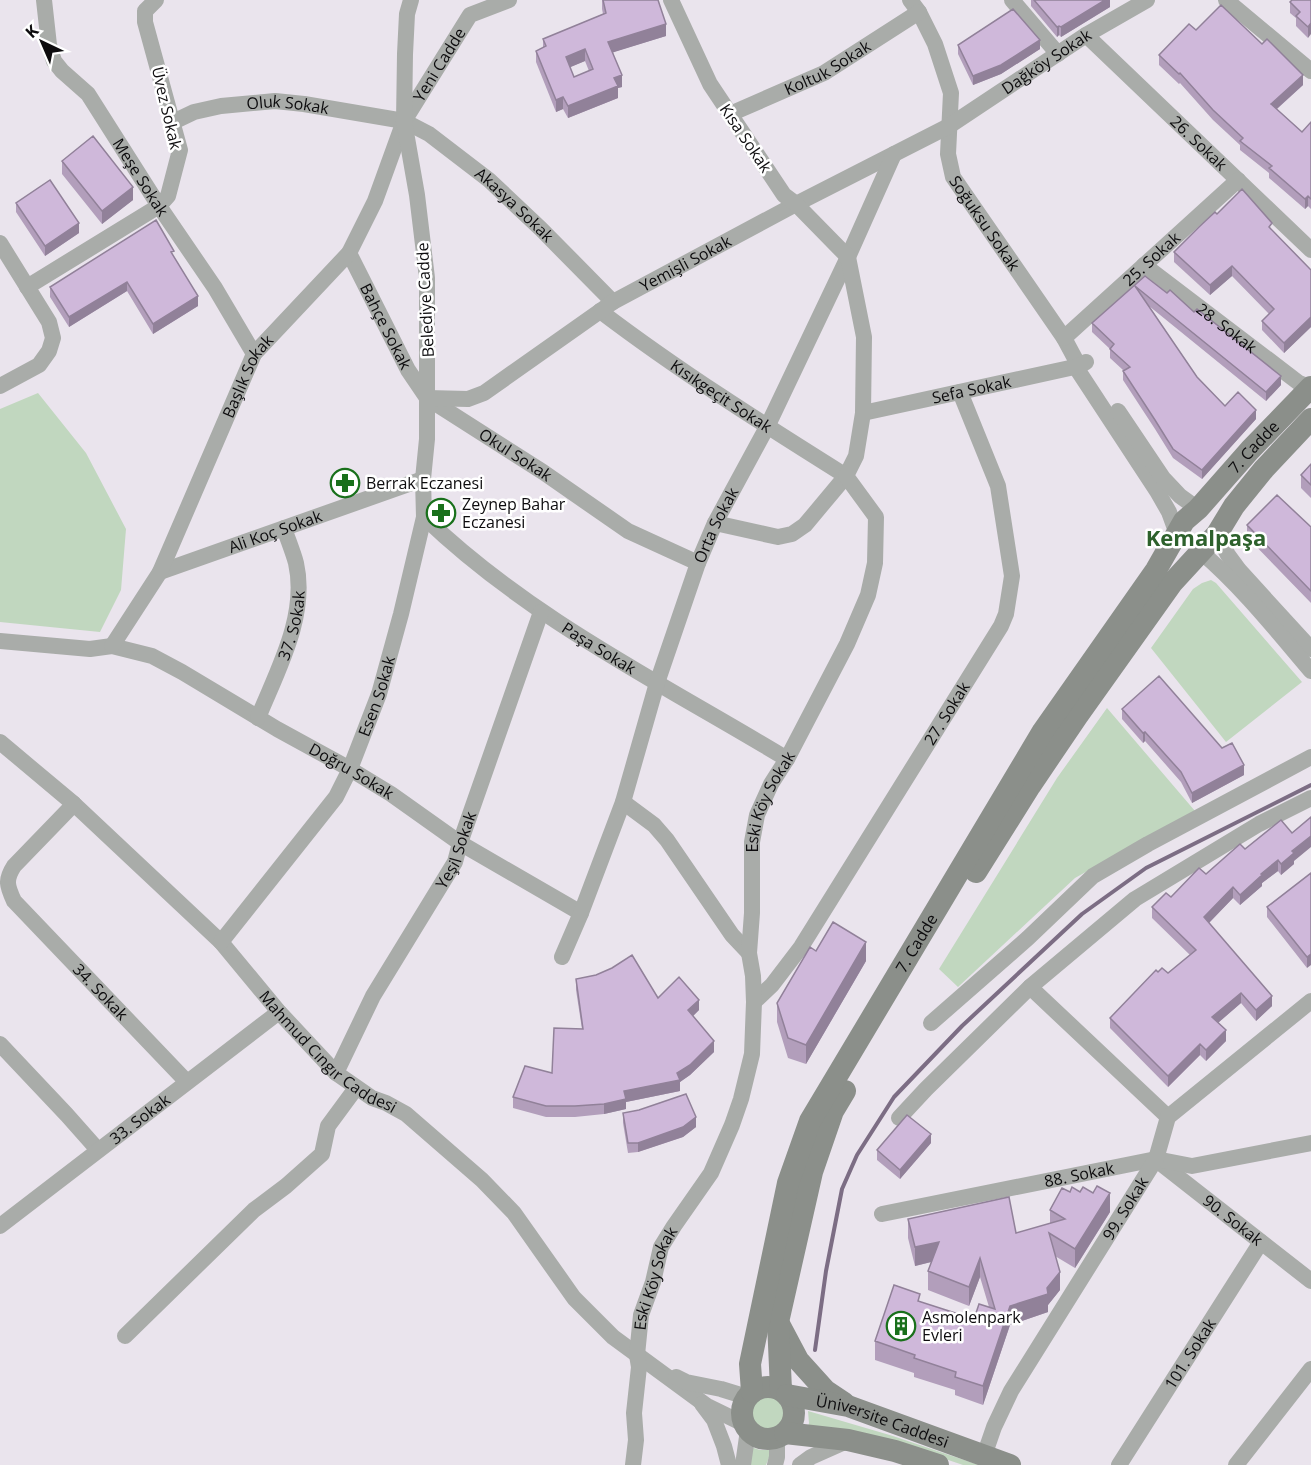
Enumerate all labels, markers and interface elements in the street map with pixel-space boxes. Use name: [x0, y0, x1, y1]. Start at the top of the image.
north arrow: [12, 12, 72, 72]
text: K: [20, 19, 43, 43]
street label: Yeni Cadde: [408, 23, 471, 106]
street label: Dağköy Sokak: [997, 23, 1096, 99]
street label: Koltuk Sokak: [781, 35, 875, 100]
street label: Üvez Sokak: [147, 64, 187, 152]
street label: Oluk Sokak: [245, 90, 331, 119]
street label: Kısa Sokak: [715, 99, 777, 177]
street label: 26. Sokak: [1166, 110, 1232, 176]
street label: Meşe Sokak: [108, 134, 174, 221]
street label: Akasya Sokak: [471, 162, 559, 247]
street label: Soğuksu Sokak: [944, 171, 1026, 276]
street label: 25. Sokak: [1118, 226, 1185, 291]
street label: Yemişli Sokak: [636, 230, 735, 297]
street label: Belediye Cadde: [411, 242, 439, 358]
street label: Bahçe Sokak: [355, 279, 417, 374]
street label: 28. Sokak: [1192, 298, 1262, 359]
street label: Başlık Sokak: [217, 329, 278, 421]
street label: Kısıkgeçit Sokak: [666, 354, 777, 438]
street label: Sefa Sokak: [930, 370, 1014, 409]
street label: 7. Cadde: [1223, 416, 1284, 478]
street label: Okul Sokak: [475, 423, 557, 487]
pharmacy icon: Berrak Eczanesi: [329, 467, 361, 499]
place label: Berrak Eczanesi: [366, 472, 483, 494]
street label: Orta Sokak: [688, 483, 744, 566]
place label: Zeynep Bahar Eczanesi: [462, 493, 566, 533]
pharmacy icon: Zeynep Bahar Eczanesi: [425, 497, 457, 529]
street label: Ali Koç Sokak: [225, 504, 325, 558]
district label: Kemalpaşa: [1146, 522, 1266, 552]
street label: 37. Sokak: [272, 590, 310, 663]
street label: Paşa Sokak: [558, 617, 641, 680]
street label: Esen Sokak: [353, 653, 400, 740]
street label: 27. Sokak: [919, 677, 975, 749]
street label: Doğru Sokak: [305, 738, 398, 804]
street label: Eski Köy Sokak: [741, 747, 800, 852]
street label: Yeşil Sokak: [430, 808, 481, 893]
street label: 7. Cadde: [890, 910, 942, 977]
street label: 34. Sokak: [68, 958, 133, 1025]
street label: Mahmud Cıngır Caddesi: [254, 986, 401, 1118]
street label: 33. Sokak: [105, 1088, 175, 1149]
street label: 88. Sokak: [1042, 1157, 1117, 1192]
street label: 99. Sokak: [1097, 1172, 1154, 1244]
street label: 90. Sokak: [1198, 1189, 1268, 1251]
street label: Eski Köy Sokak: [629, 1222, 683, 1331]
place label: Asmolenpark Evleri: [922, 1306, 1021, 1346]
building icon: Asmolenpark Evleri: [885, 1310, 917, 1342]
street label: 101. Sokak: [1159, 1314, 1221, 1393]
street label: Üniversite Caddesi: [814, 1389, 952, 1453]

